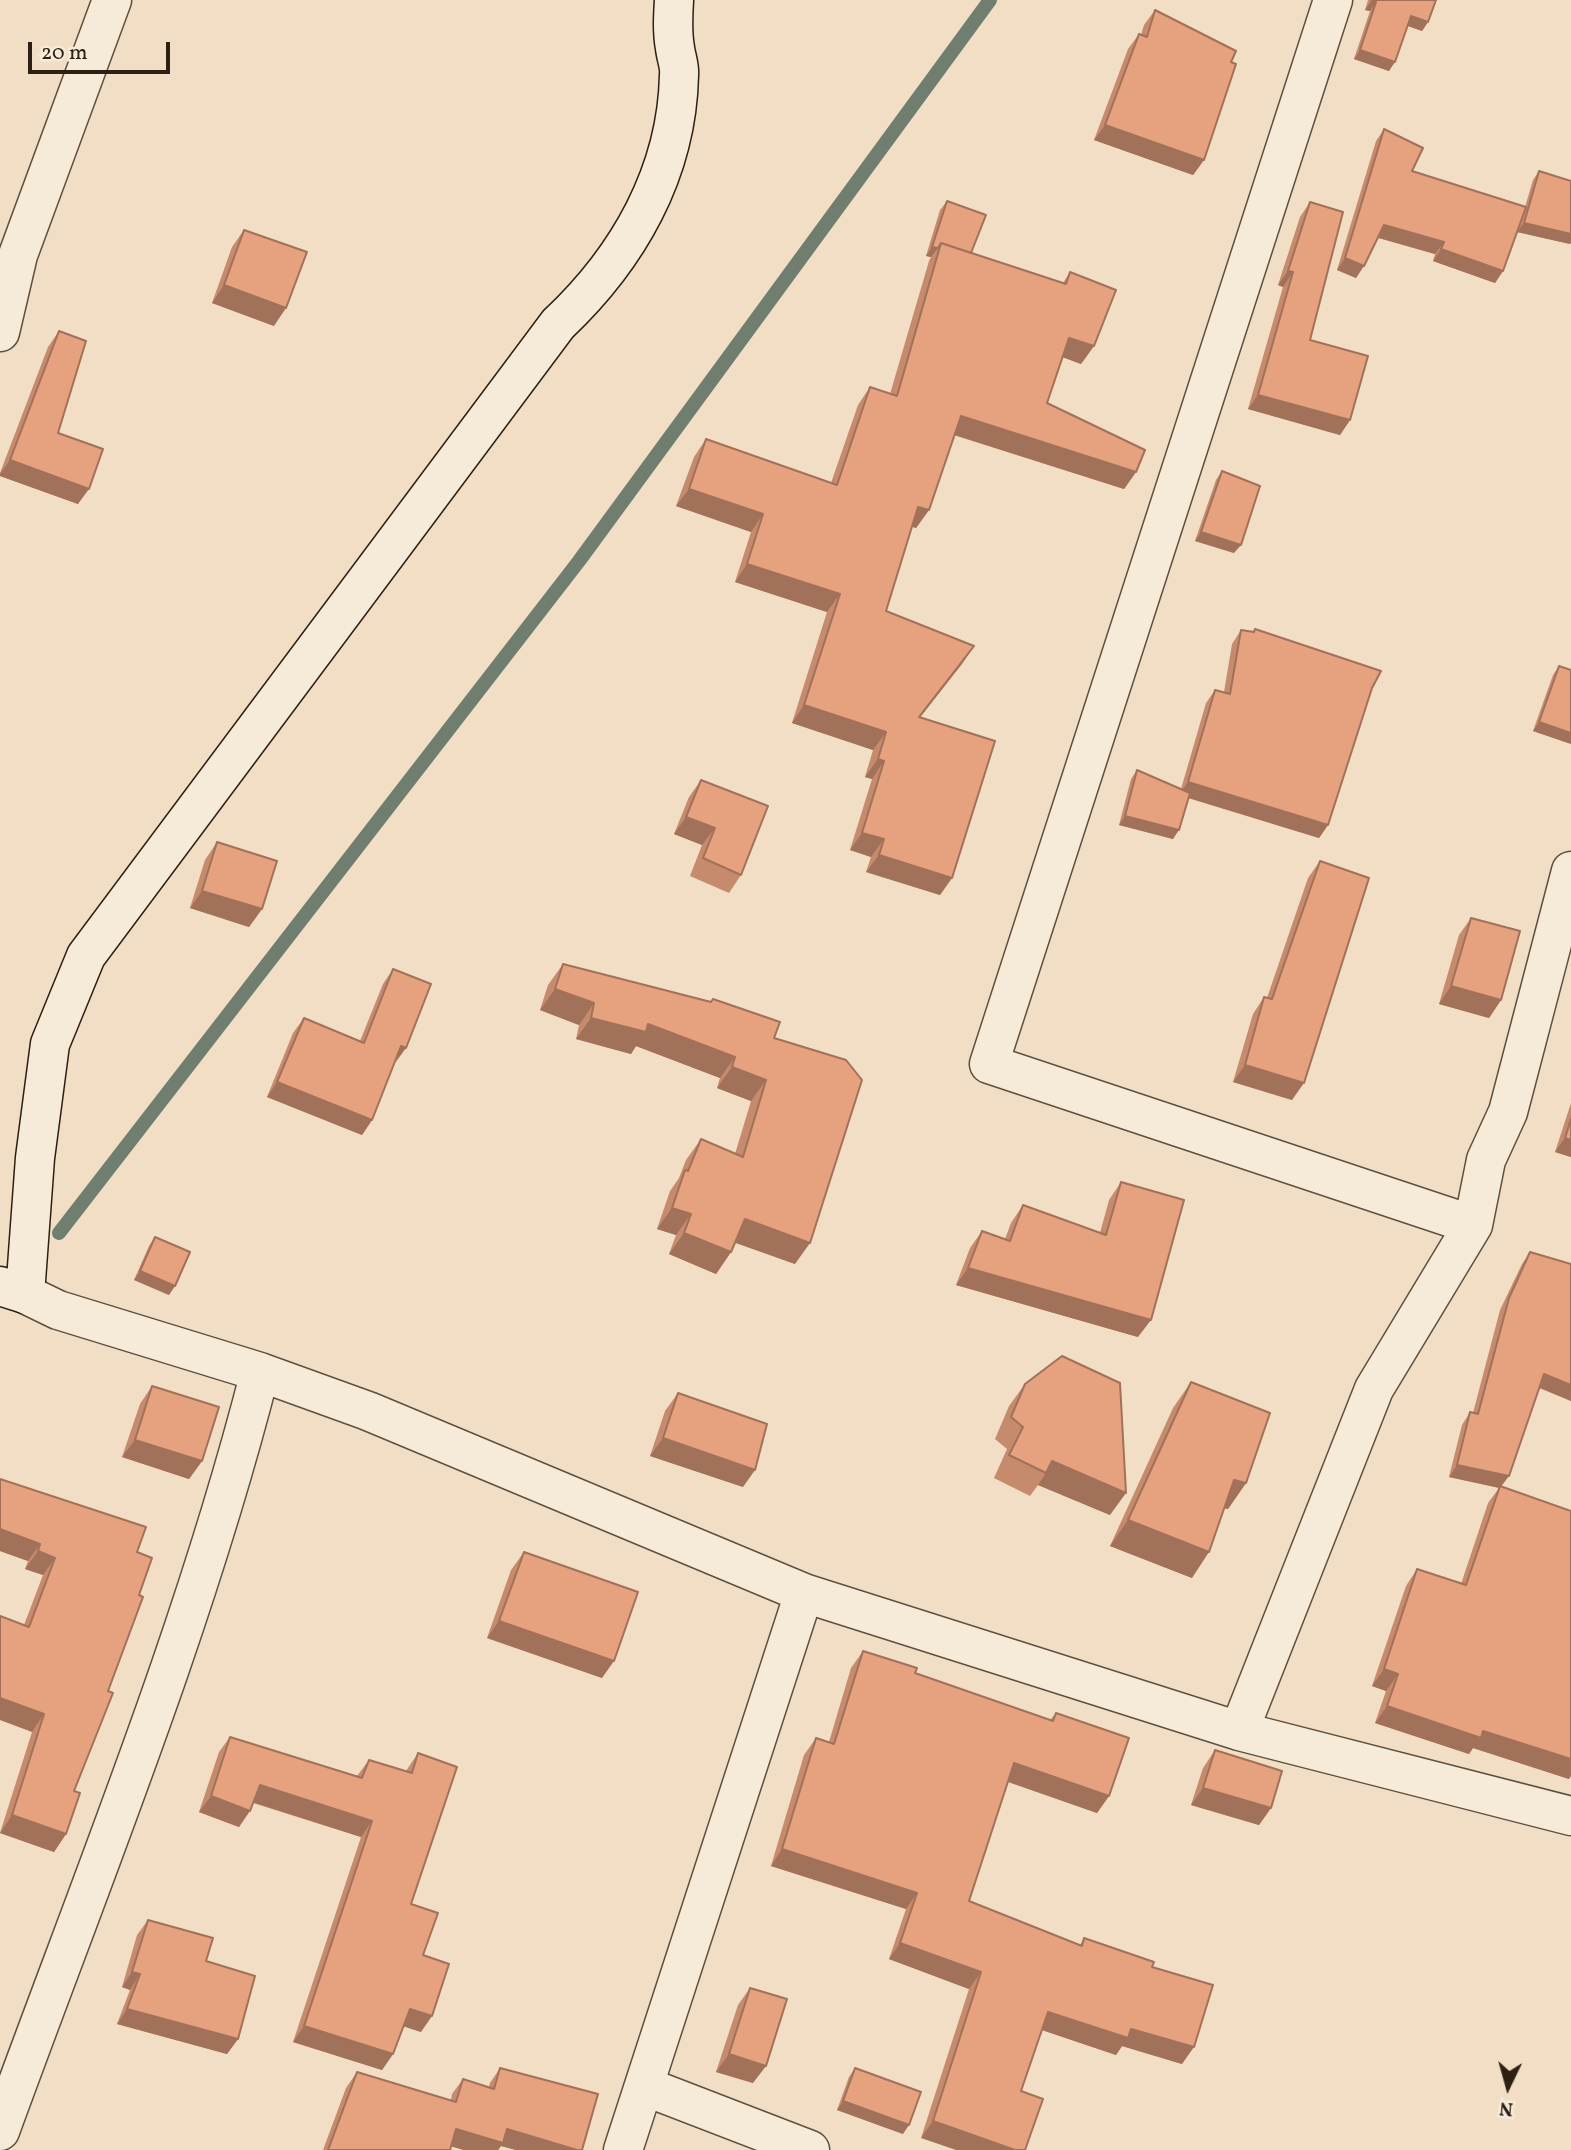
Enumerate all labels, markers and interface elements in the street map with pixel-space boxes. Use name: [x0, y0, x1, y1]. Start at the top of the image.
scale bar: [32, 28, 173, 72]
text: 20 m: [41, 39, 87, 68]
north arrow: [1473, 2052, 1543, 2122]
text: N: [1498, 2094, 1514, 2121]

